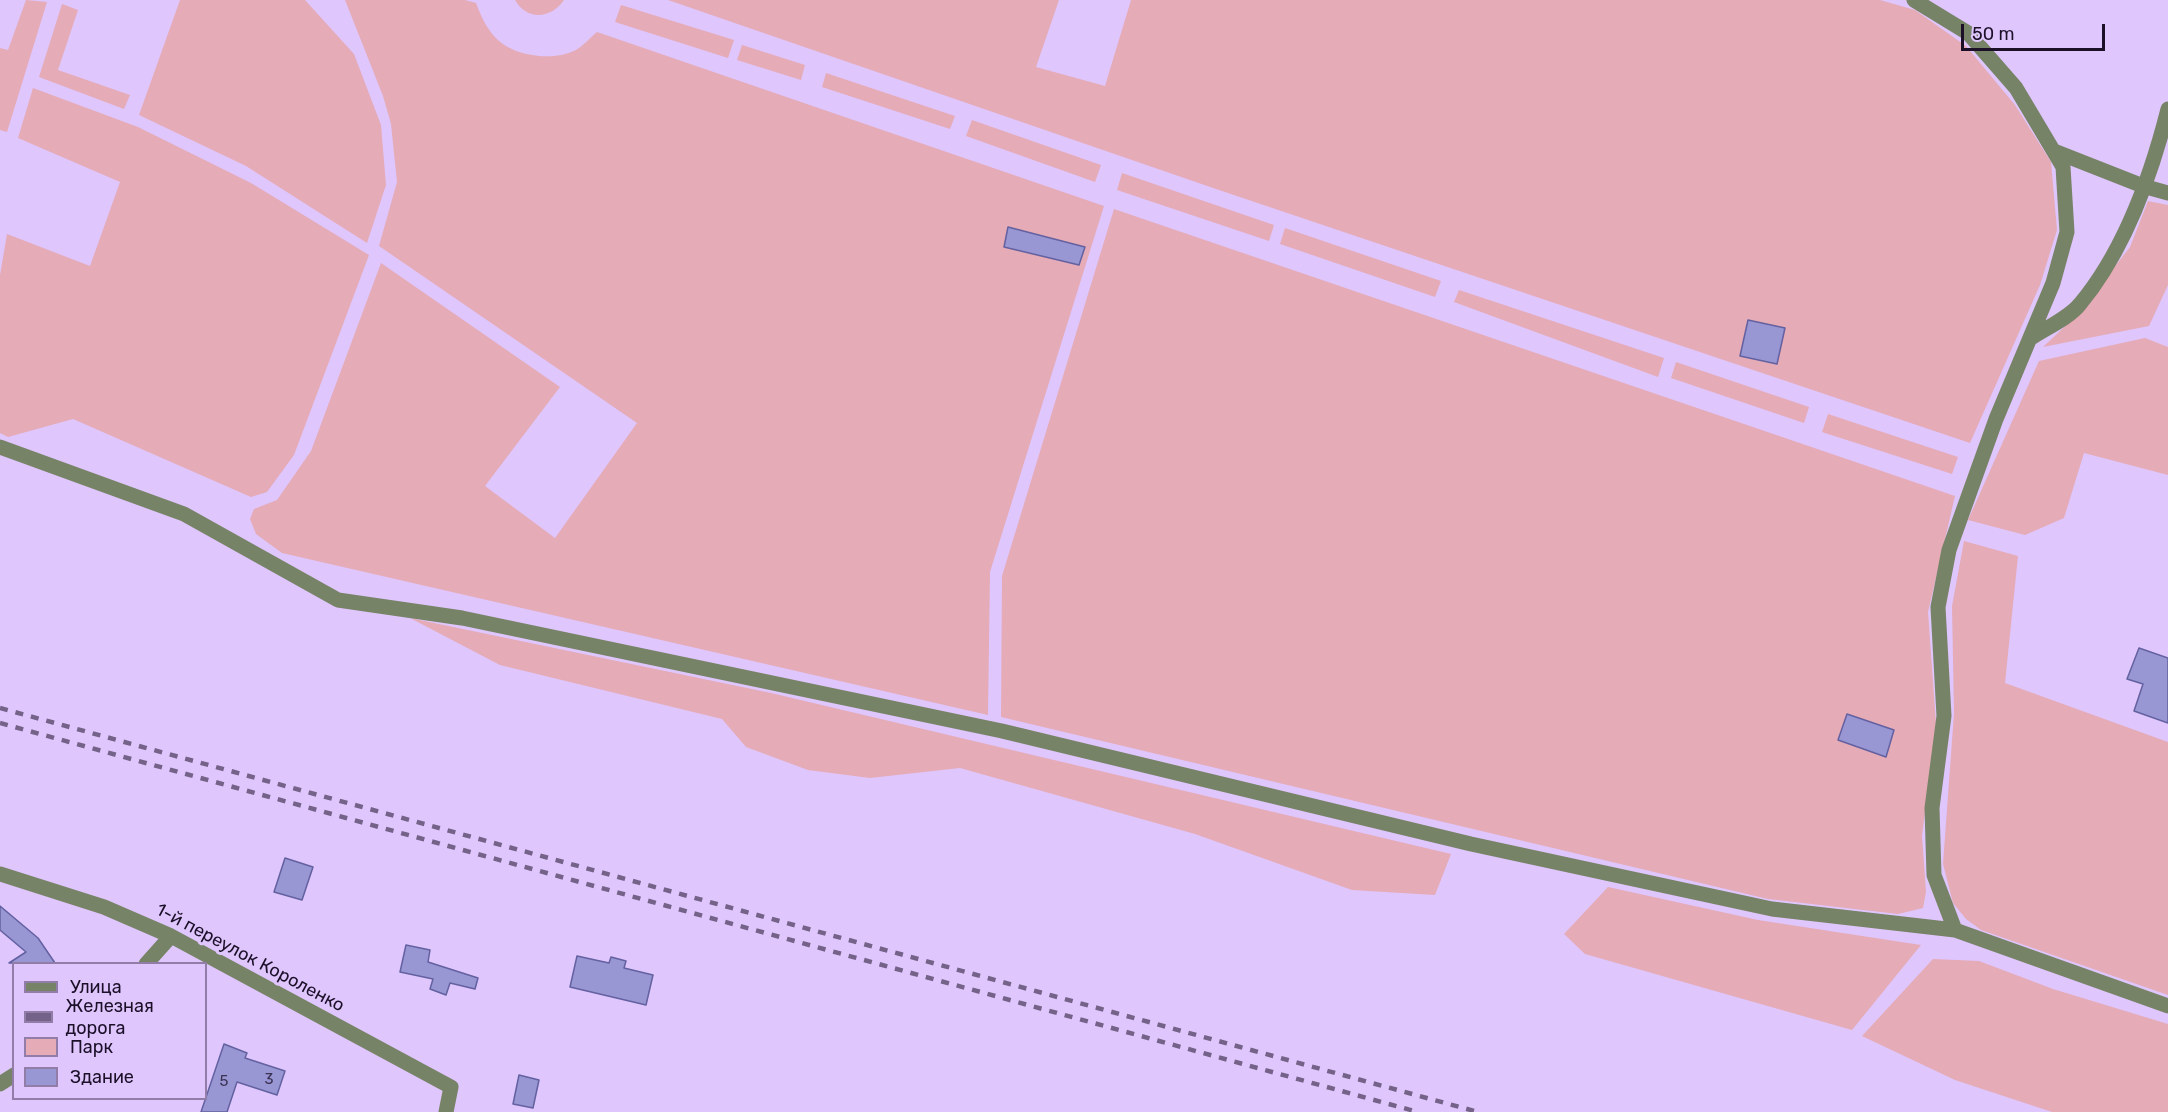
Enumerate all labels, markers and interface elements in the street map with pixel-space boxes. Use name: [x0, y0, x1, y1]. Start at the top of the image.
scale bar: [1964, 12, 2108, 50]
text: 50 m: [1972, 23, 2015, 45]
street label: 1-й переулок Короленко: [152, 899, 348, 1017]
legend: [12, 962, 207, 1100]
text: Улица: [70, 976, 122, 998]
text: Железная дорога: [65, 995, 154, 1039]
text: Парк: [70, 1036, 113, 1058]
text: Здание: [70, 1066, 134, 1088]
house number: 3: [264, 1071, 274, 1089]
house number: 5: [220, 1073, 228, 1091]

